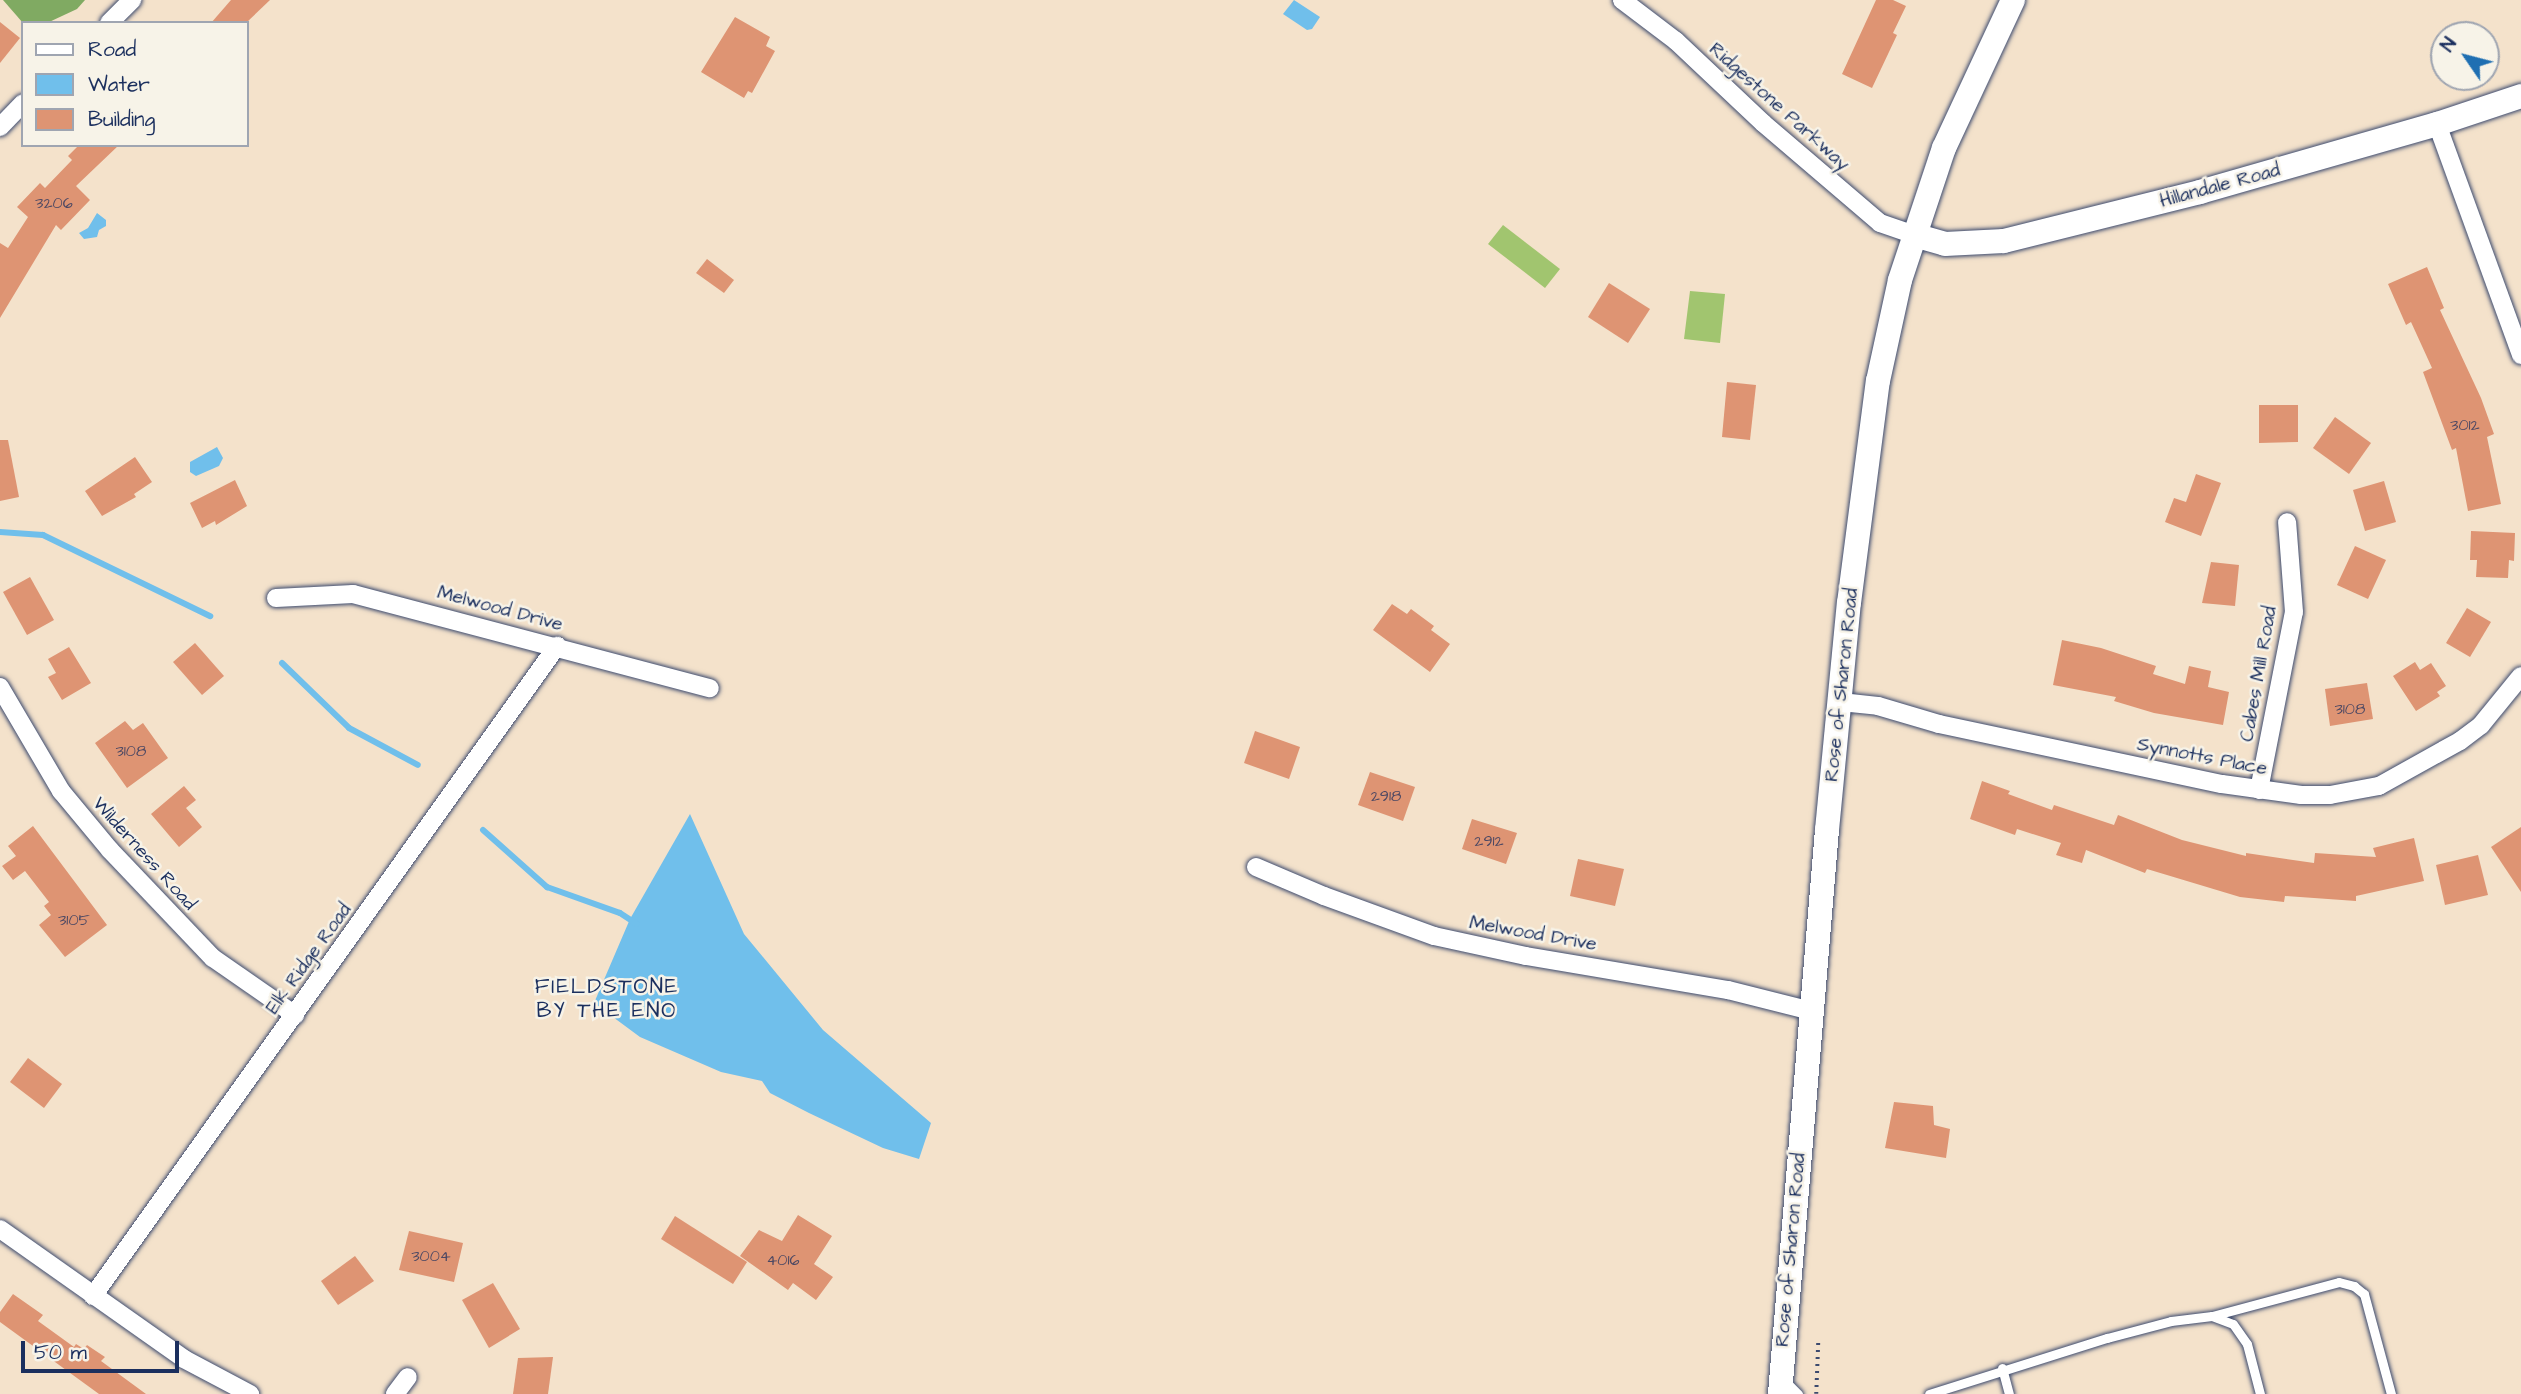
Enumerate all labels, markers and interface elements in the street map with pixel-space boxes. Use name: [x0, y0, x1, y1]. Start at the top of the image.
legend: [21, 21, 248, 147]
north arrow: [2430, 21, 2500, 91]
text: N: [2435, 32, 2463, 57]
text: Road: [88, 35, 136, 64]
street label: Ridgestone Parkway: [1704, 38, 1854, 176]
text: Water: [88, 70, 150, 99]
text: Building: [88, 105, 155, 134]
street label: Hillandale Road: [2157, 159, 2283, 213]
house number: 3206: [35, 193, 73, 213]
house number: 3012: [2450, 415, 2480, 435]
street label: Melwood Drive: [435, 581, 565, 637]
street label: Rose of Sharon Road: [1821, 587, 1863, 783]
street label: Cabes Mill Road: [2236, 605, 2282, 743]
house number: 3108: [2335, 699, 2365, 719]
street label: Synnotts Place: [2135, 733, 2269, 781]
house number: 3108: [116, 741, 146, 761]
house number: 2918: [1371, 786, 1401, 806]
street label: Wilderness Road: [87, 793, 201, 915]
house number: 2912: [1474, 831, 1504, 851]
street label: Elk Ridge Road: [261, 899, 357, 1019]
house number: 3105: [58, 910, 90, 930]
street label: Melwood Drive: [1468, 912, 1598, 956]
district label: FIELDSTONE BY THE ENO: [536, 974, 678, 1024]
street label: Rose of Sharon Road: [1771, 1152, 1811, 1348]
house number: 3004: [411, 1246, 451, 1266]
house number: 4016: [766, 1250, 800, 1270]
scale bar: [24, 1328, 182, 1372]
text: 50 m: [34, 1338, 87, 1367]

